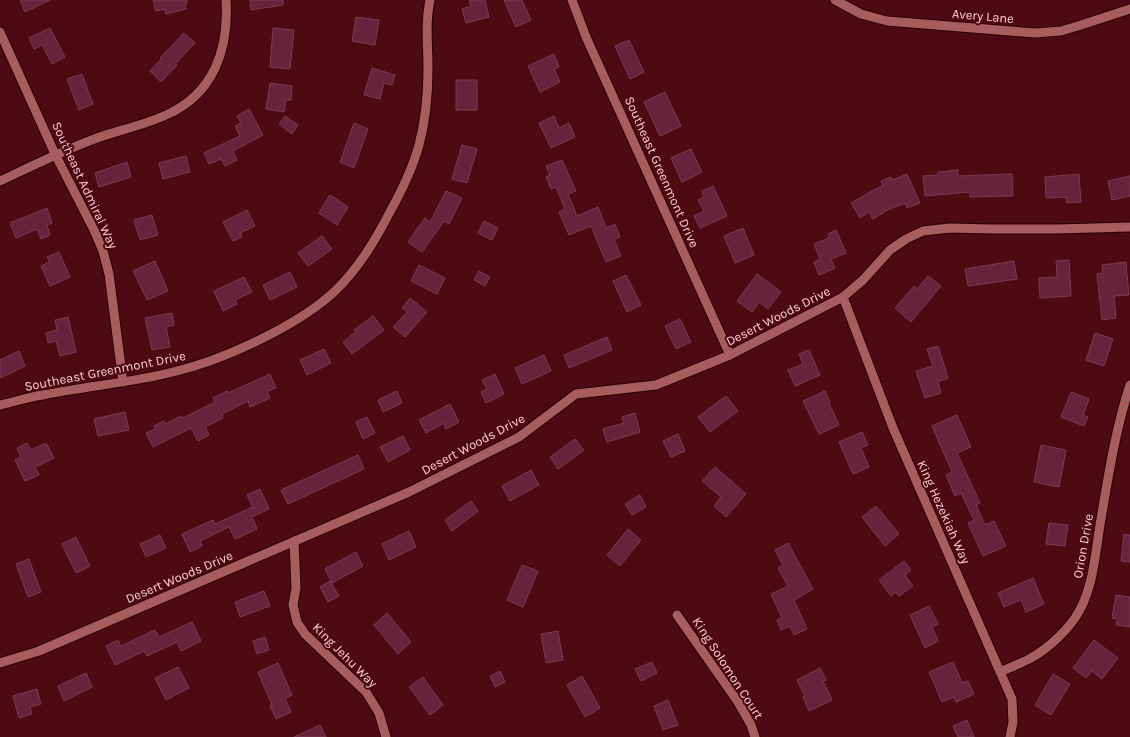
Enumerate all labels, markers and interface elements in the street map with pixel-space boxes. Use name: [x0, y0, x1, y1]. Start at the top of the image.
street label: Avery Lane: [951, 6, 1015, 26]
street label: Southeast Greenmont Drive: [622, 94, 702, 250]
street label: Southeast Admiral Way: [49, 119, 121, 251]
street label: Desert Woods Drive: [723, 283, 833, 349]
street label: Southeast Greenmont Drive: [23, 348, 187, 394]
street label: Desert Woods Drive: [419, 410, 528, 478]
street label: King Hezekiah Way: [914, 458, 974, 566]
street label: Orion Drive: [1070, 512, 1096, 579]
street label: Desert Woods Drive: [123, 548, 235, 606]
street label: King Solomon Court: [689, 614, 767, 722]
street label: King Jehu Way: [310, 620, 380, 690]

